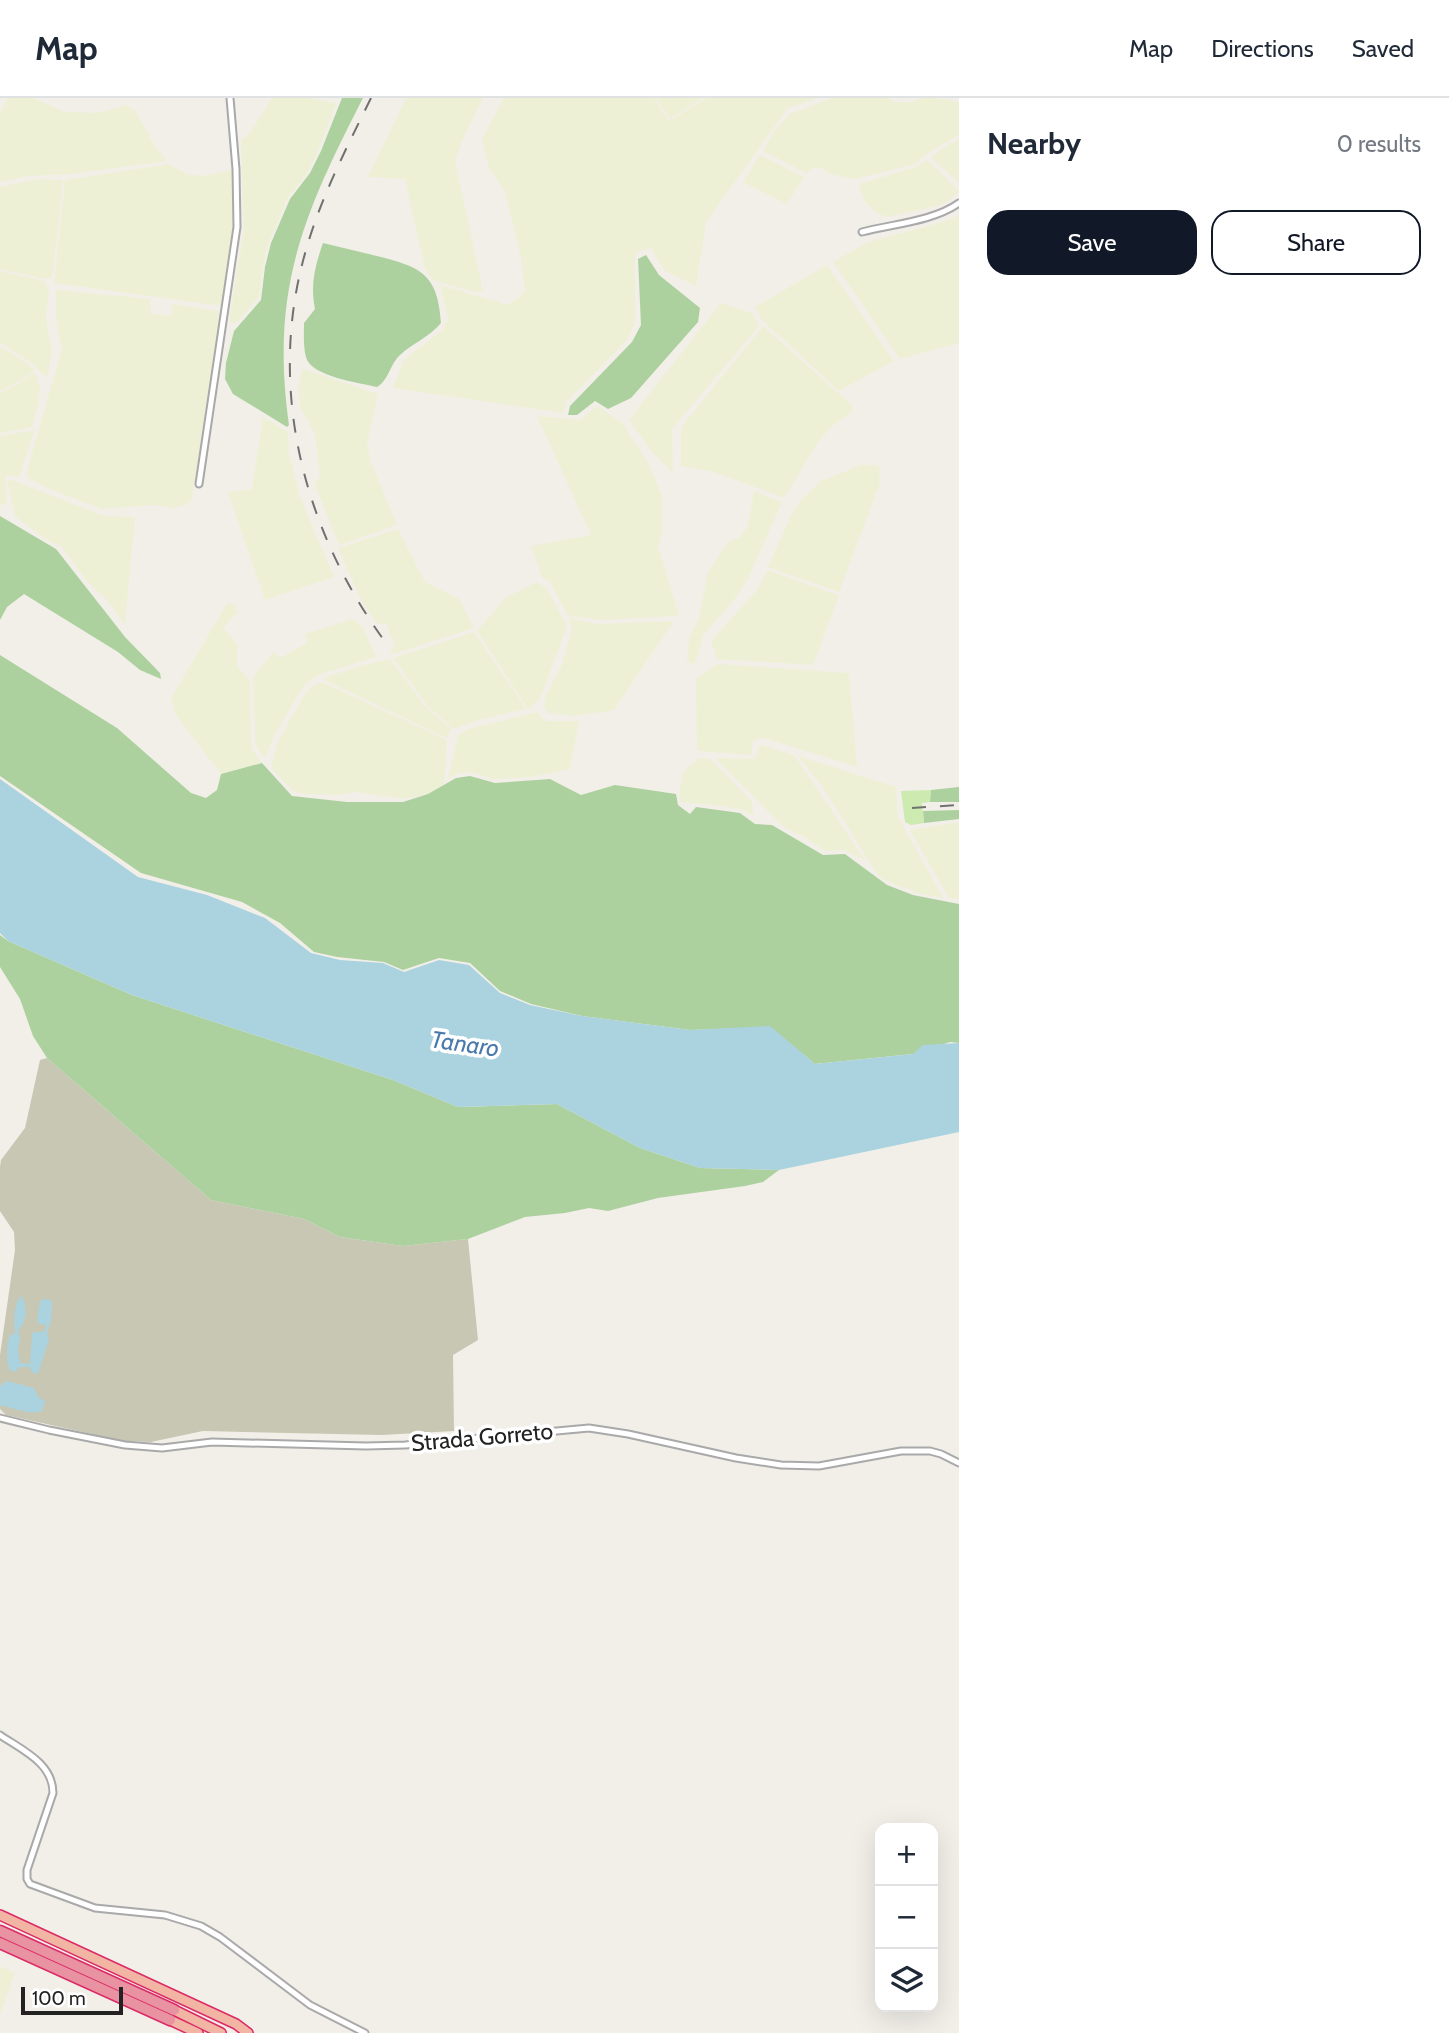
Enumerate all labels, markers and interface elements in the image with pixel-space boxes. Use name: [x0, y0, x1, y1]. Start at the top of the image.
text: Map: [35, 28, 98, 68]
text: Map: [1129, 34, 1173, 63]
text: Directions: [1211, 34, 1314, 63]
text: Saved: [1352, 34, 1414, 63]
text: Nearby: [987, 125, 1081, 162]
text: 0 results: [1337, 130, 1421, 158]
button: Save: [987, 210, 1197, 275]
button: Share: [1211, 210, 1421, 275]
water label: Tanaro: [429, 1024, 501, 1063]
street label: Strada Gorreto: [410, 1417, 554, 1457]
map controls: [875, 1823, 938, 2012]
button: +: [875, 1823, 938, 1886]
button: −: [875, 1886, 938, 1949]
button: layers: [875, 1949, 938, 2012]
scale bar: [21, 1984, 122, 2016]
text: 100 m: [32, 1987, 86, 2010]

